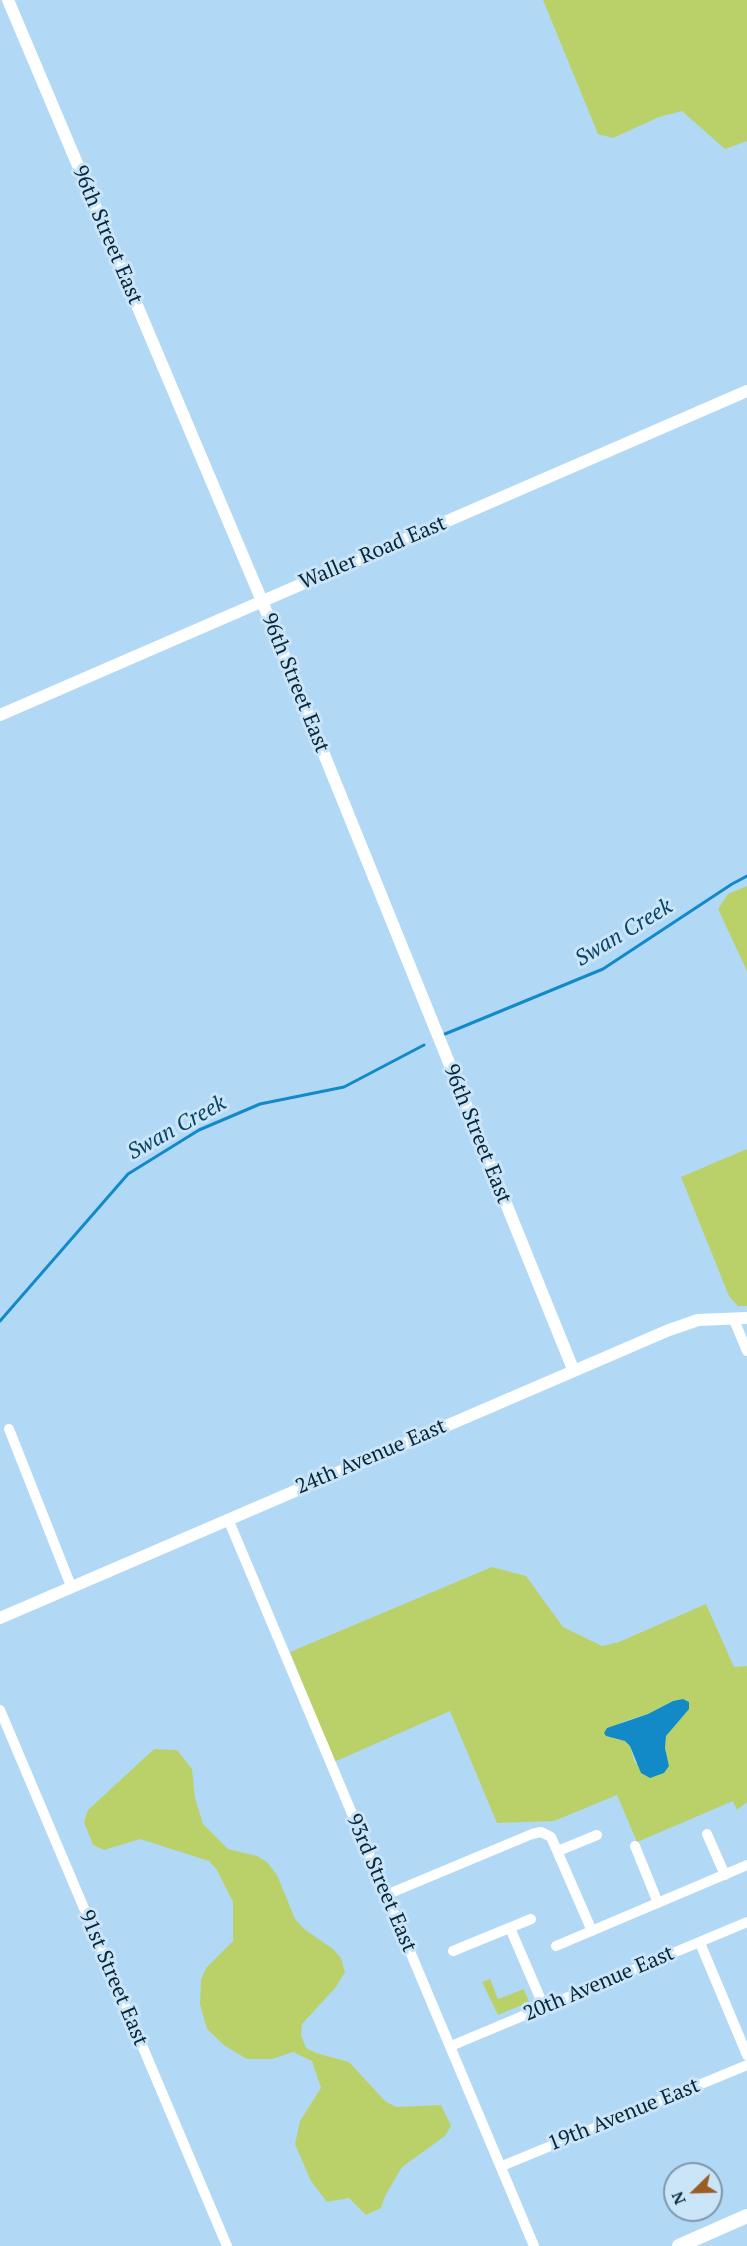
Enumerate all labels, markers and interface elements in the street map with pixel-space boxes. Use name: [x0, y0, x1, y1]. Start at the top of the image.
street label: 96th Street East: [66, 162, 148, 308]
street label: Waller Road East: [296, 511, 450, 595]
street label: 96th Street East: [256, 609, 334, 757]
water label: Swan Creek: [571, 894, 677, 972]
street label: 96th Street East: [438, 1060, 516, 1208]
water label: Swan Creek: [123, 1090, 231, 1166]
street label: 24th Avenue East: [292, 1414, 450, 1500]
street label: 93rd Street East: [340, 1810, 422, 1956]
street label: 91st Street East: [73, 1906, 153, 2050]
street label: 20th Avenue East: [520, 1941, 678, 2027]
street label: 19th Avenue East: [545, 2073, 703, 2157]
north arrow: [663, 2162, 723, 2222]
text: N: [666, 2188, 691, 2208]

